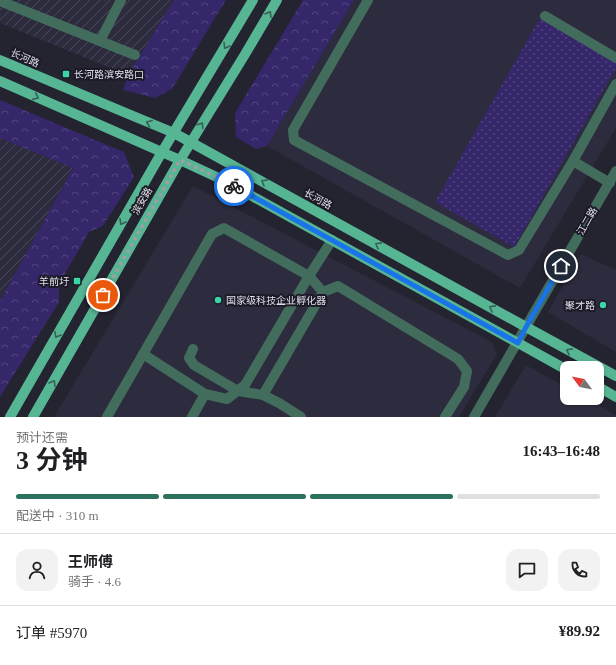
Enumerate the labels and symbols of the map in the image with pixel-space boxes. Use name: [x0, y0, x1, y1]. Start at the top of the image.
one-way arrow: [265, 11, 272, 18]
one-way arrow: [223, 42, 231, 49]
street label: 长河路: [9, 47, 41, 69]
marker: 长河路滨安路口: [61, 69, 71, 79]
place label: 长河路滨安路口: [74, 69, 144, 80]
one-way arrow: [31, 92, 39, 100]
one-way arrow: [145, 119, 152, 127]
one-way arrow: [196, 122, 204, 129]
courier: [214, 166, 254, 206]
one-way arrow: [261, 180, 268, 187]
street label: 滨安路: [130, 185, 154, 217]
street label: 长河路: [302, 187, 334, 211]
street label: 江二路: [575, 205, 599, 237]
one-way arrow: [119, 218, 126, 225]
one-way arrow: [375, 243, 382, 250]
pin: [544, 249, 578, 283]
place label: 羊前圩: [39, 276, 70, 287]
marker: 羊前圩: [72, 276, 82, 286]
pin: [86, 278, 120, 312]
marker: 国家级科技企业孵化器: [213, 295, 223, 305]
place label: 国家级科技企业孵化器: [226, 295, 326, 306]
place label: 聚才路: [565, 300, 595, 311]
marker: 聚才路: [598, 300, 608, 310]
one-way arrow: [488, 306, 496, 313]
one-way arrow: [54, 331, 61, 338]
one-way arrow: [566, 348, 573, 355]
north arrow: [560, 361, 604, 405]
one-way arrow: [48, 380, 55, 387]

